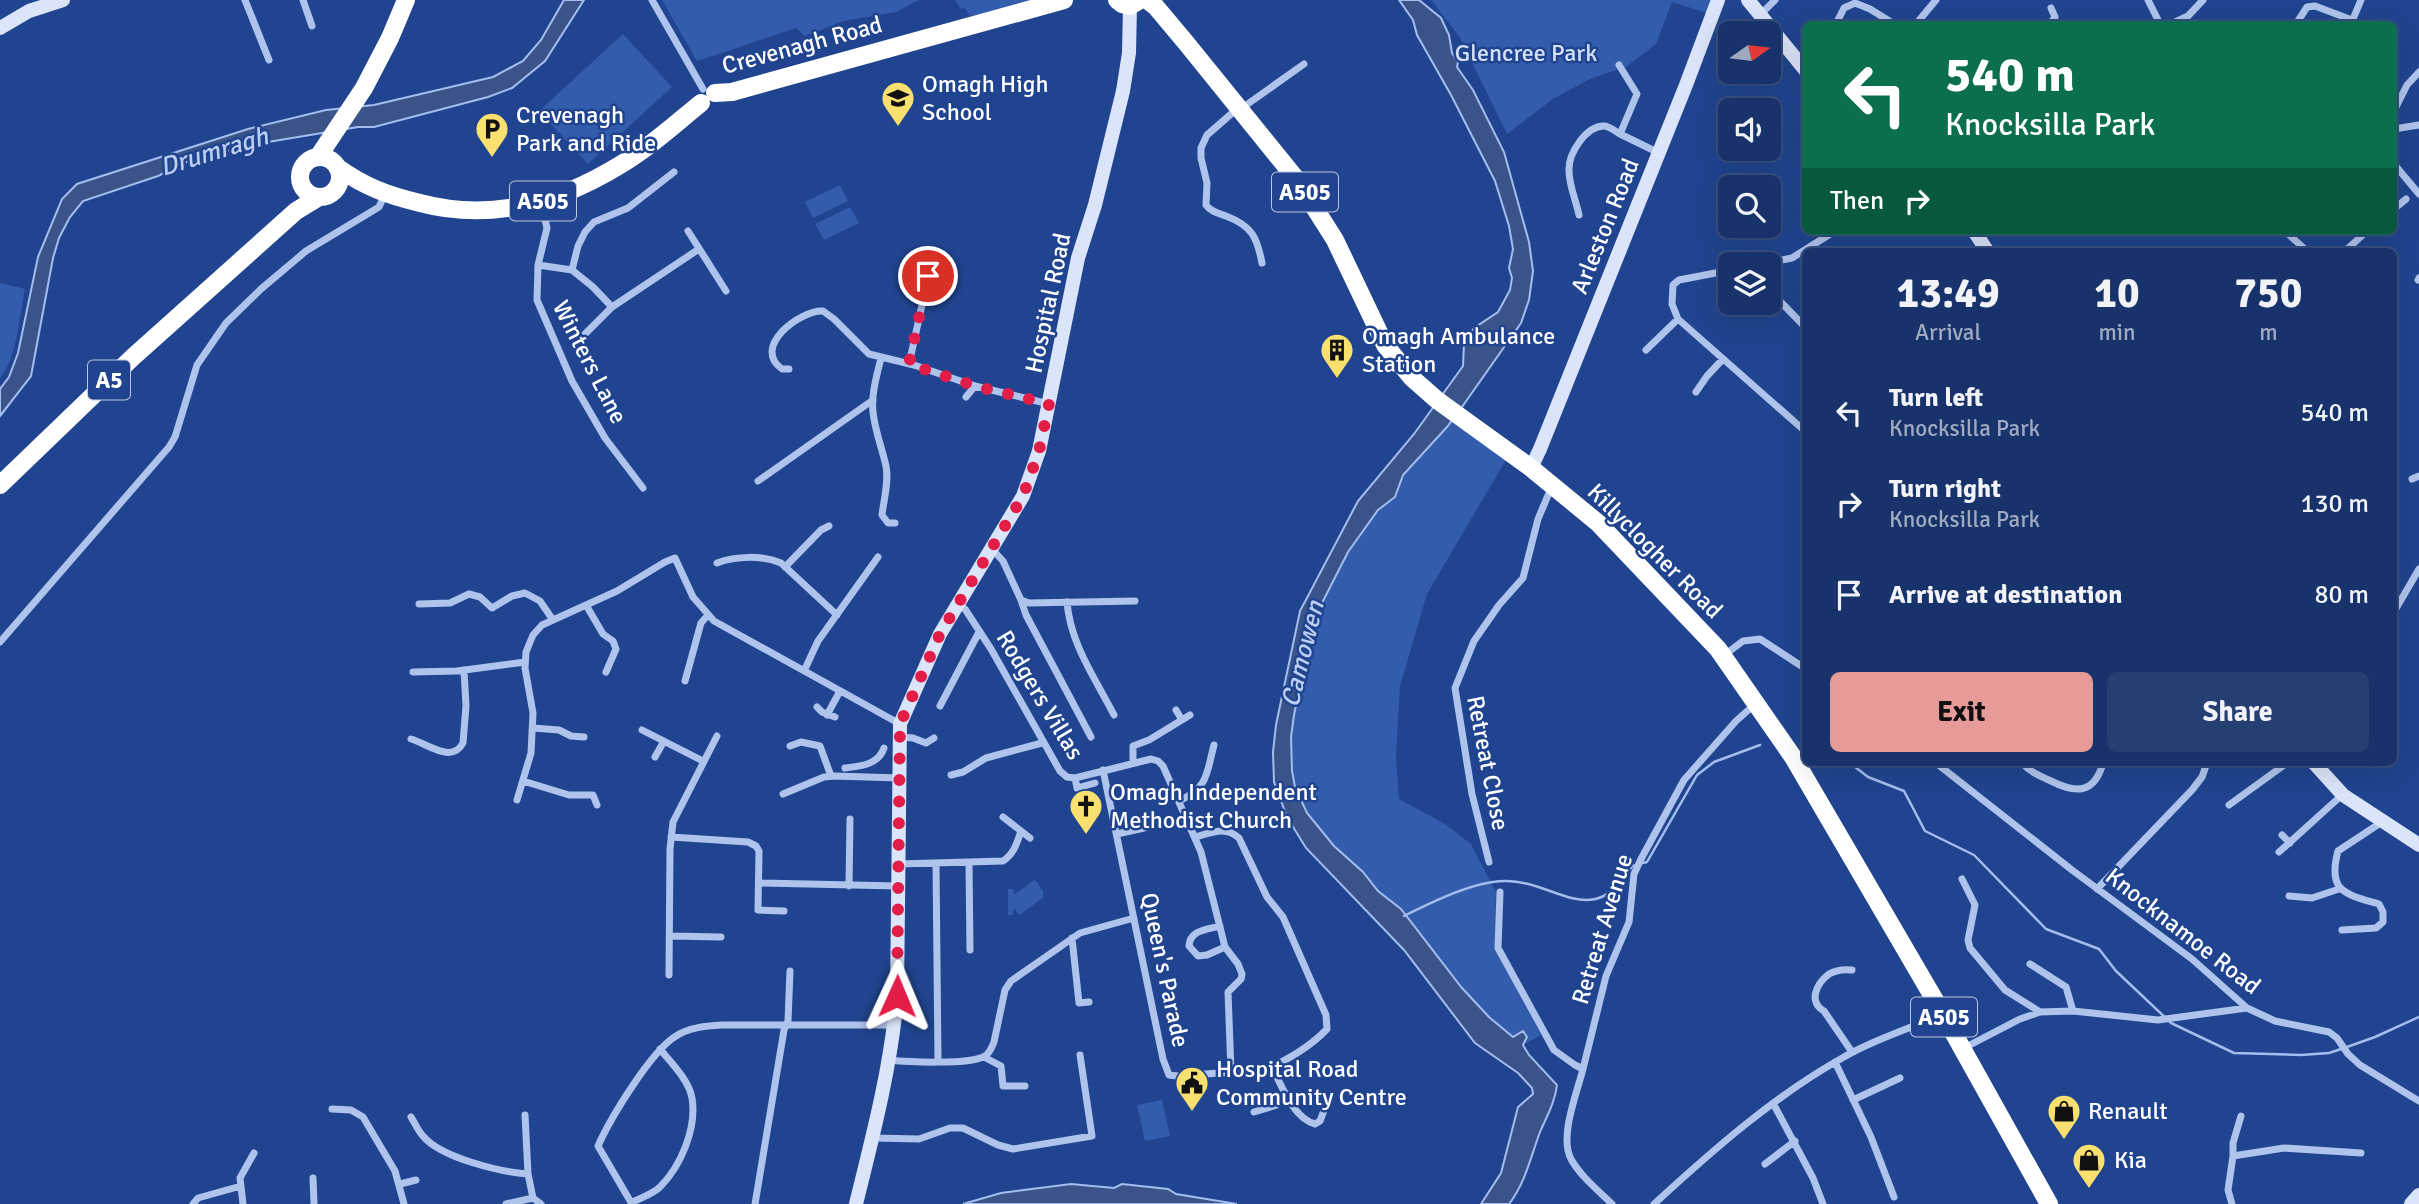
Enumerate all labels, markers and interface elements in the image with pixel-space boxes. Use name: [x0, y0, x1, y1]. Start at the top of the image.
street label: Crevenagh Road: [719, 9, 885, 81]
north arrow: [1718, 21, 1782, 84]
map controls: [1718, 21, 1781, 315]
park label: Glencree Park: [1455, 38, 1597, 68]
text: 540 m: [1945, 45, 2075, 105]
icon: left: [1830, 49, 1921, 140]
place label: Omagh High School: [922, 69, 1048, 127]
school or university icon: Omagh High School: [879, 79, 917, 128]
button: sound: [1718, 98, 1781, 161]
place label: Crevenagh Park and Ride: [516, 100, 656, 158]
text: Knocksilla Park: [1945, 105, 2155, 144]
parking icon: Crevenagh Park and Ride: [473, 110, 511, 159]
water label: Drumragh: [156, 120, 273, 184]
street label: Arleston Road: [1564, 154, 1646, 298]
road number: A505: [1272, 172, 1338, 211]
button: search: [1718, 175, 1781, 238]
road number: A505: [510, 182, 576, 220]
icon: right: [1898, 182, 1936, 220]
text: Then: [1830, 185, 1884, 217]
street label: Hospital Road: [1019, 230, 1077, 376]
pin: [898, 246, 958, 306]
button: layers: [1718, 252, 1781, 315]
icon: arrive: [909, 257, 947, 295]
text: 13:49: [1897, 268, 2000, 319]
text: 10: [2094, 268, 2140, 319]
text: 750: [2234, 268, 2302, 319]
street label: Winters Lane: [546, 295, 634, 429]
text: Arrival: [1915, 318, 1981, 347]
text: min: [2098, 318, 2136, 347]
text: m: [2259, 318, 2277, 347]
place label: Omagh Ambulance Station: [1362, 321, 1555, 379]
building icon: Omagh Ambulance Station: [1318, 331, 1356, 380]
road number: A5: [88, 360, 130, 400]
text: Turn left: [1889, 382, 1983, 414]
icon: left: [1830, 394, 1868, 432]
text: 540 m: [2300, 397, 2369, 429]
text: Knocksilla Park: [1889, 414, 2040, 443]
text: Turn right: [1889, 473, 2001, 505]
street label: Killyclogher Road: [1581, 477, 1729, 625]
icon: right: [1830, 485, 1868, 523]
text: 130 m: [2300, 488, 2369, 520]
text: Knocksilla Park: [1889, 505, 2040, 534]
icon: arrive: [1830, 576, 1868, 614]
text: Arrive at destination: [1889, 579, 2122, 611]
text: 80 m: [2314, 579, 2369, 611]
water label: Camowen: [1274, 597, 1332, 710]
street label: Rodgers Villas: [990, 625, 1090, 765]
button: Exit: [1830, 672, 2093, 752]
button: Share: [2107, 672, 2369, 752]
street label: Retreat Close: [1460, 693, 1516, 833]
place label: Omagh Independent Methodist Church: [1110, 777, 1317, 835]
church icon: Omagh Independent Methodist Church: [1067, 787, 1105, 836]
street label: Retreat Avenue: [1565, 850, 1639, 1008]
street label: Knocknamoe Road: [2099, 861, 2267, 1001]
street label: Queen's Parade: [1134, 890, 1196, 1050]
position arrow: [860, 959, 934, 1033]
road number: A505: [1911, 998, 1977, 1036]
place label: Hospital Road Community Centre: [1216, 1054, 1407, 1112]
public building icon: Hospital Road Community Centre: [1173, 1064, 1211, 1113]
shop icon: Renault: [2045, 1092, 2083, 1141]
place label: Renault: [2088, 1096, 2168, 1126]
shop icon: Kia: [2070, 1141, 2108, 1190]
place label: Kia: [2114, 1145, 2147, 1175]

